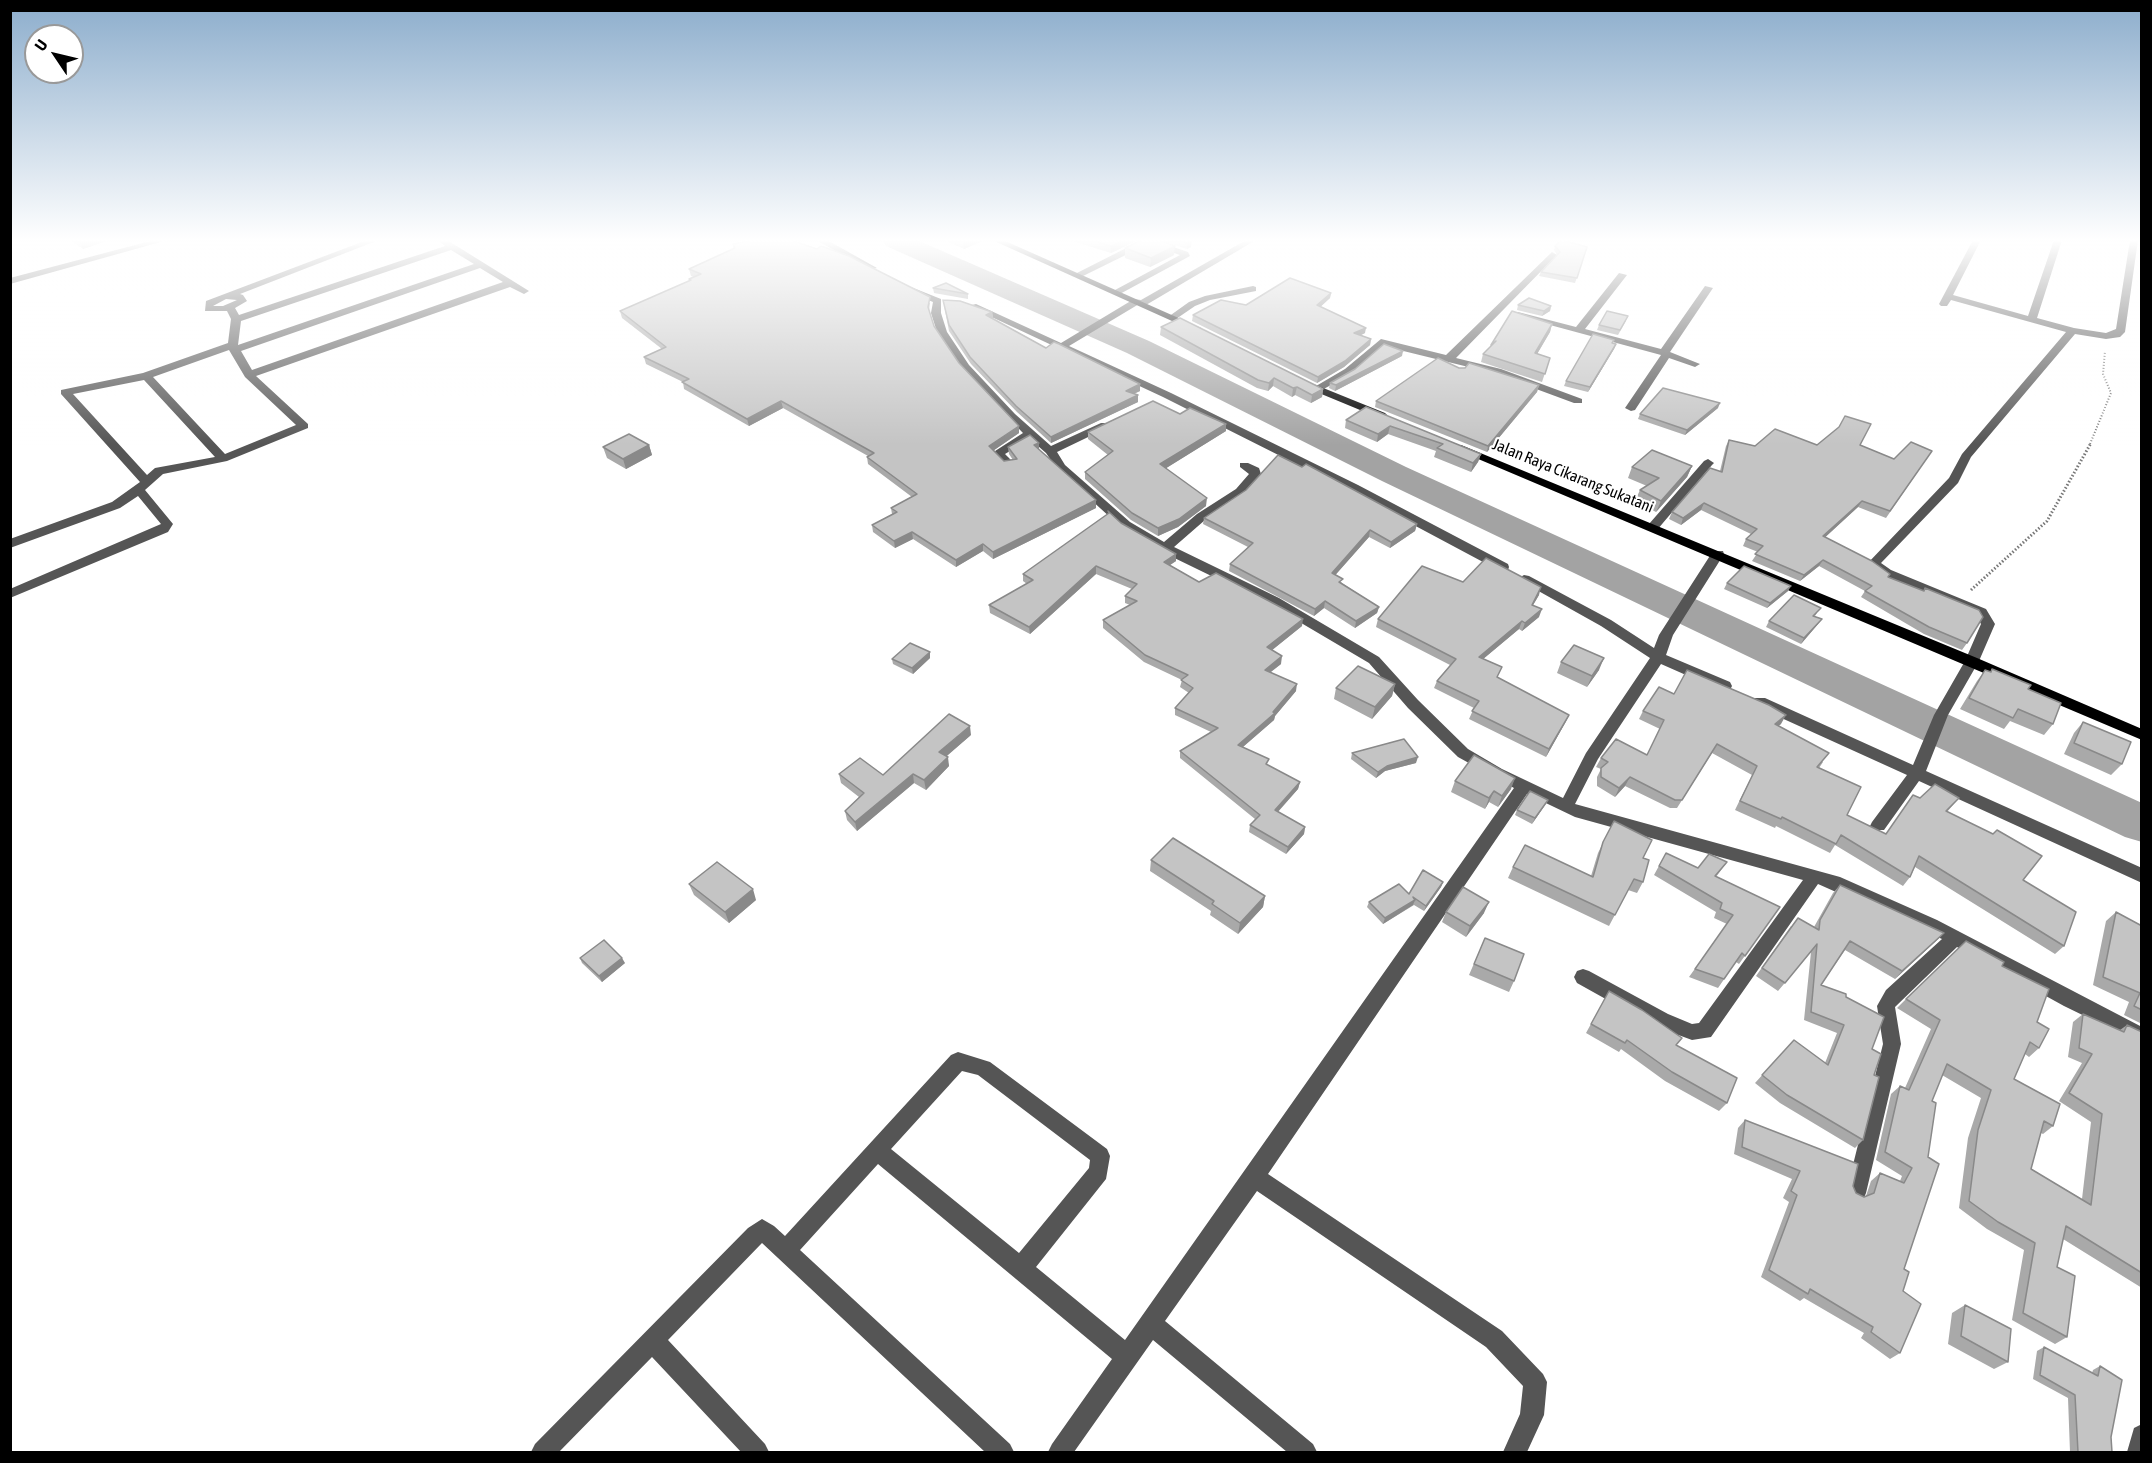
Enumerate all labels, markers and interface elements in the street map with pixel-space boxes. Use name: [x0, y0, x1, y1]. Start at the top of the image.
north arrow: [24, 24, 84, 84]
text: U: [31, 36, 51, 54]
street label: Jalan Raya Cikarang Sukatani: [1490, 435, 1656, 517]

